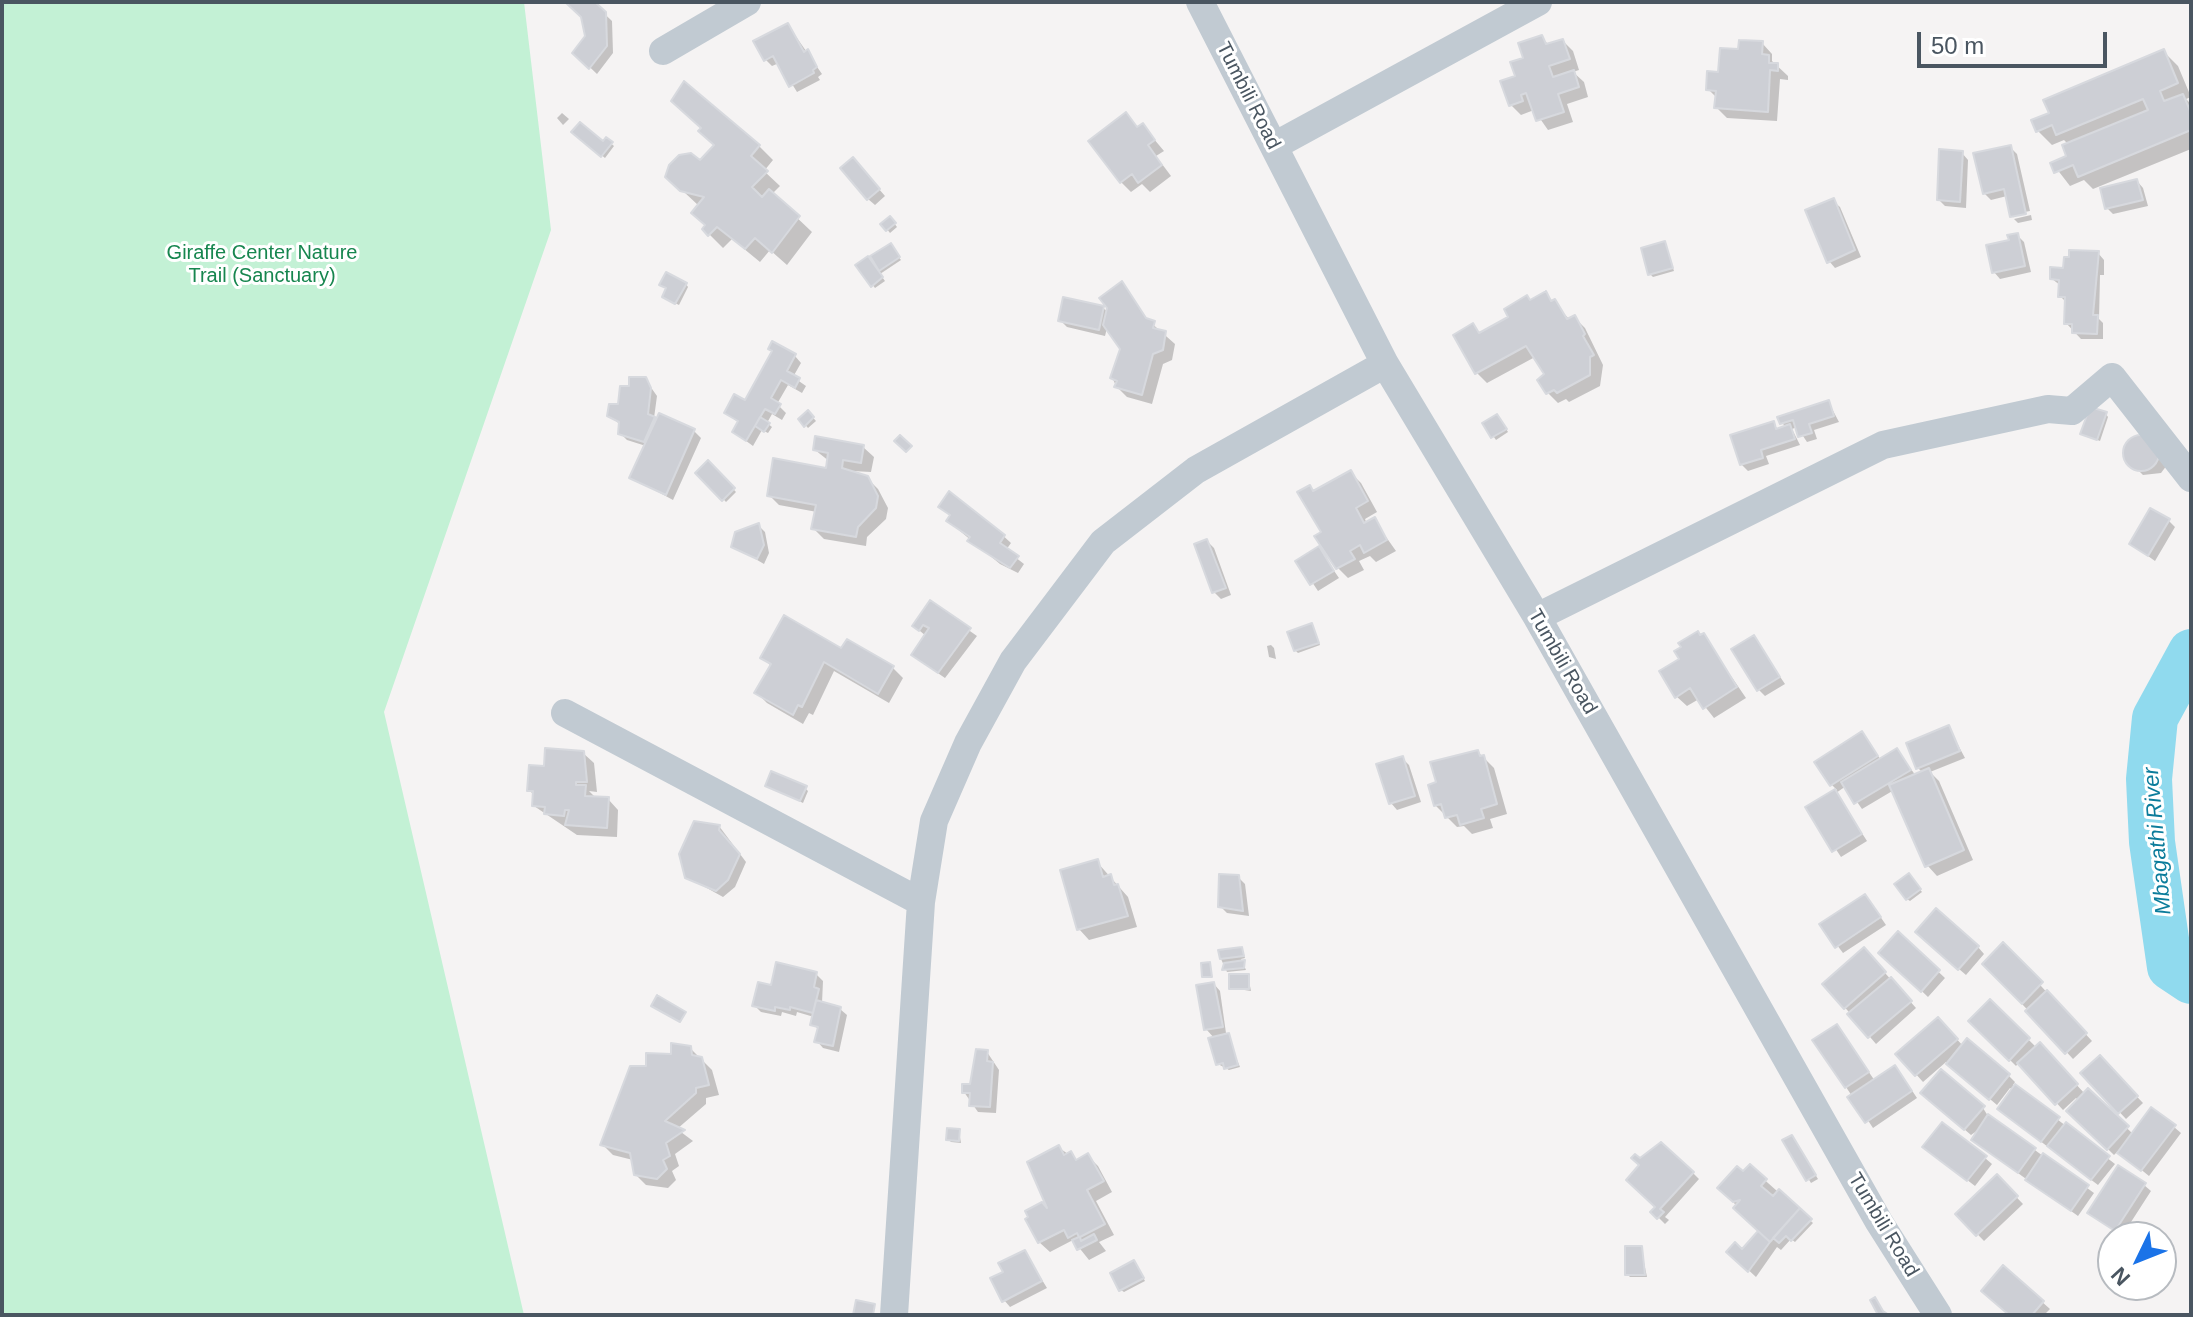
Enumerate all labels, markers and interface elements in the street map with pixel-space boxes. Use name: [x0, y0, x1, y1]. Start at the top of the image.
scale bar: [1921, 16, 2111, 66]
text: 50 m: [1931, 32, 1984, 59]
street label: Tumbili Road: [1211, 38, 1285, 154]
park label: Giraffe Center Nature Trail (Sanctuary): [167, 241, 357, 288]
street label: Tumbili Road: [1522, 605, 1602, 719]
water label: Mbagathi River: [2138, 766, 2178, 916]
street label: Tumbili Road: [1843, 1169, 1923, 1281]
north arrow: [2097, 1221, 2177, 1301]
text: N: [2106, 1262, 2135, 1291]

